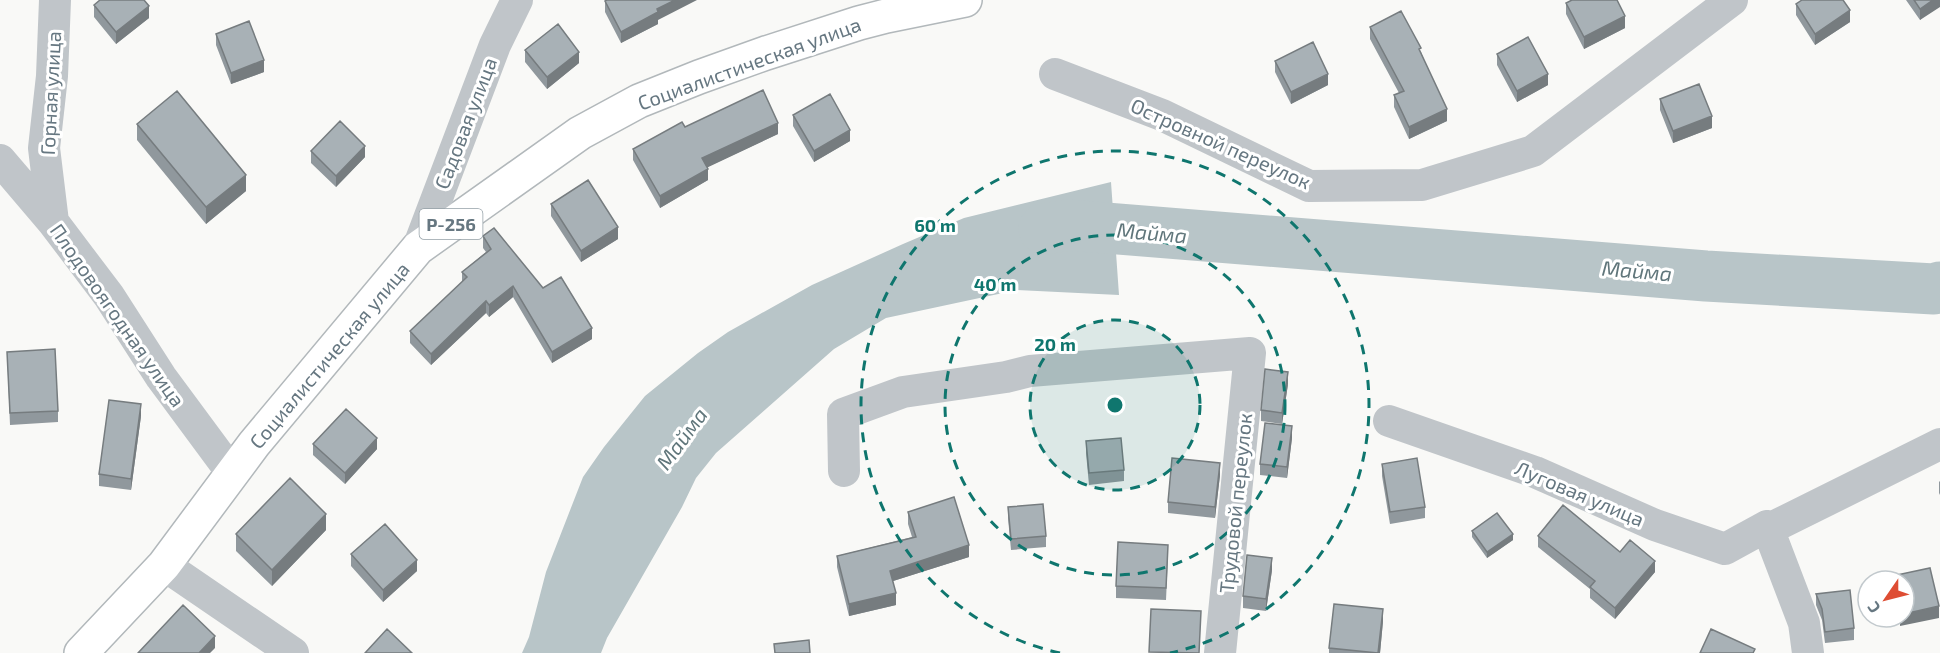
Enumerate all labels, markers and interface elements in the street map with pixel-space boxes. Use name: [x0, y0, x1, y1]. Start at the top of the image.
street label: Социалистическая улица: [634, 11, 864, 116]
street label: Горная улица: [35, 30, 66, 156]
street label: Садовая улица: [429, 54, 502, 192]
street label: Островной переулок: [1127, 93, 1315, 195]
road number: Р-256: [420, 209, 482, 239]
text: 60 m: [914, 214, 956, 236]
water label: Майма: [1116, 216, 1188, 248]
street label: Плодовоягодная улица: [45, 219, 190, 412]
water label: Майма: [1601, 254, 1673, 286]
street label: Социалистическая улица: [244, 257, 415, 454]
text: 40 m: [974, 273, 1016, 295]
text: 20 m: [1034, 333, 1076, 355]
centre of rings: [1105, 395, 1125, 415]
water label: Майма: [650, 402, 712, 474]
street label: Трудовой переулок: [1214, 411, 1257, 594]
street label: Луговая улица: [1512, 455, 1648, 532]
north arrow: [1856, 569, 1916, 629]
text: С: [1863, 599, 1884, 617]

